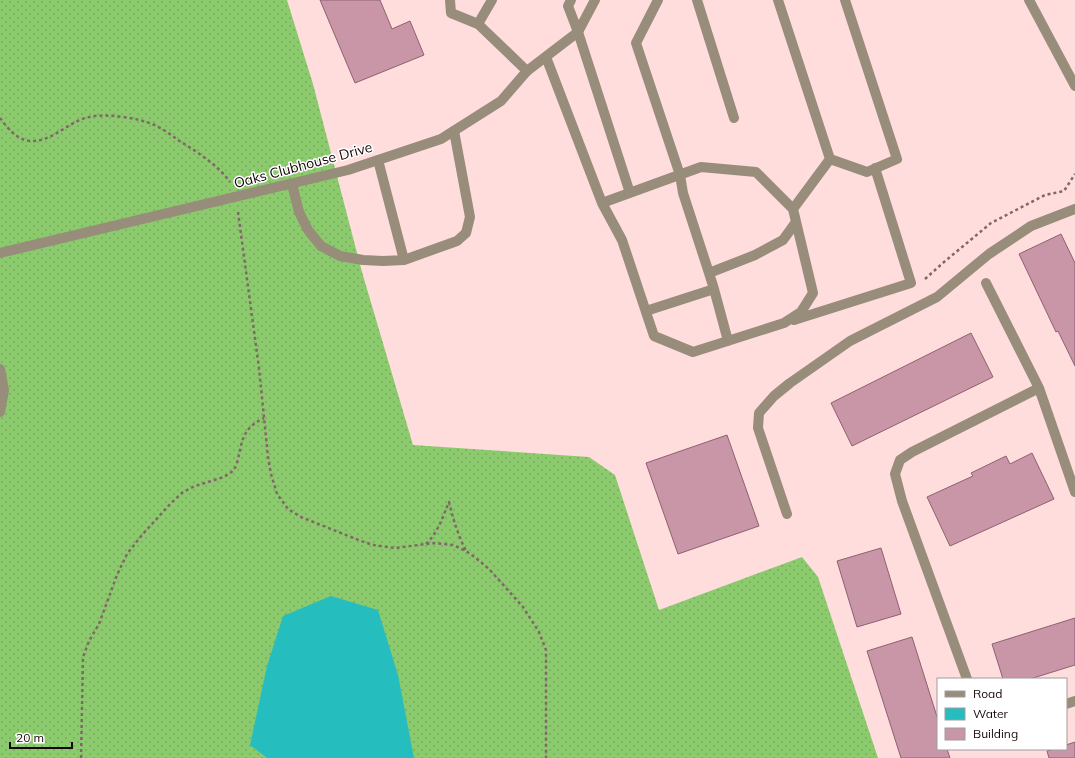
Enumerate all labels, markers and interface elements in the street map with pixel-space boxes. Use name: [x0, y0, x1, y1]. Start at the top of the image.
street label: Oaks Clubhouse Drive: [232, 138, 374, 192]
legend: [937, 678, 1067, 750]
text: Road: [973, 686, 1002, 701]
text: Water: [973, 706, 1009, 721]
scale bar: [10, 724, 72, 750]
text: Building: [973, 726, 1018, 741]
text: 20 m: [16, 730, 44, 745]

